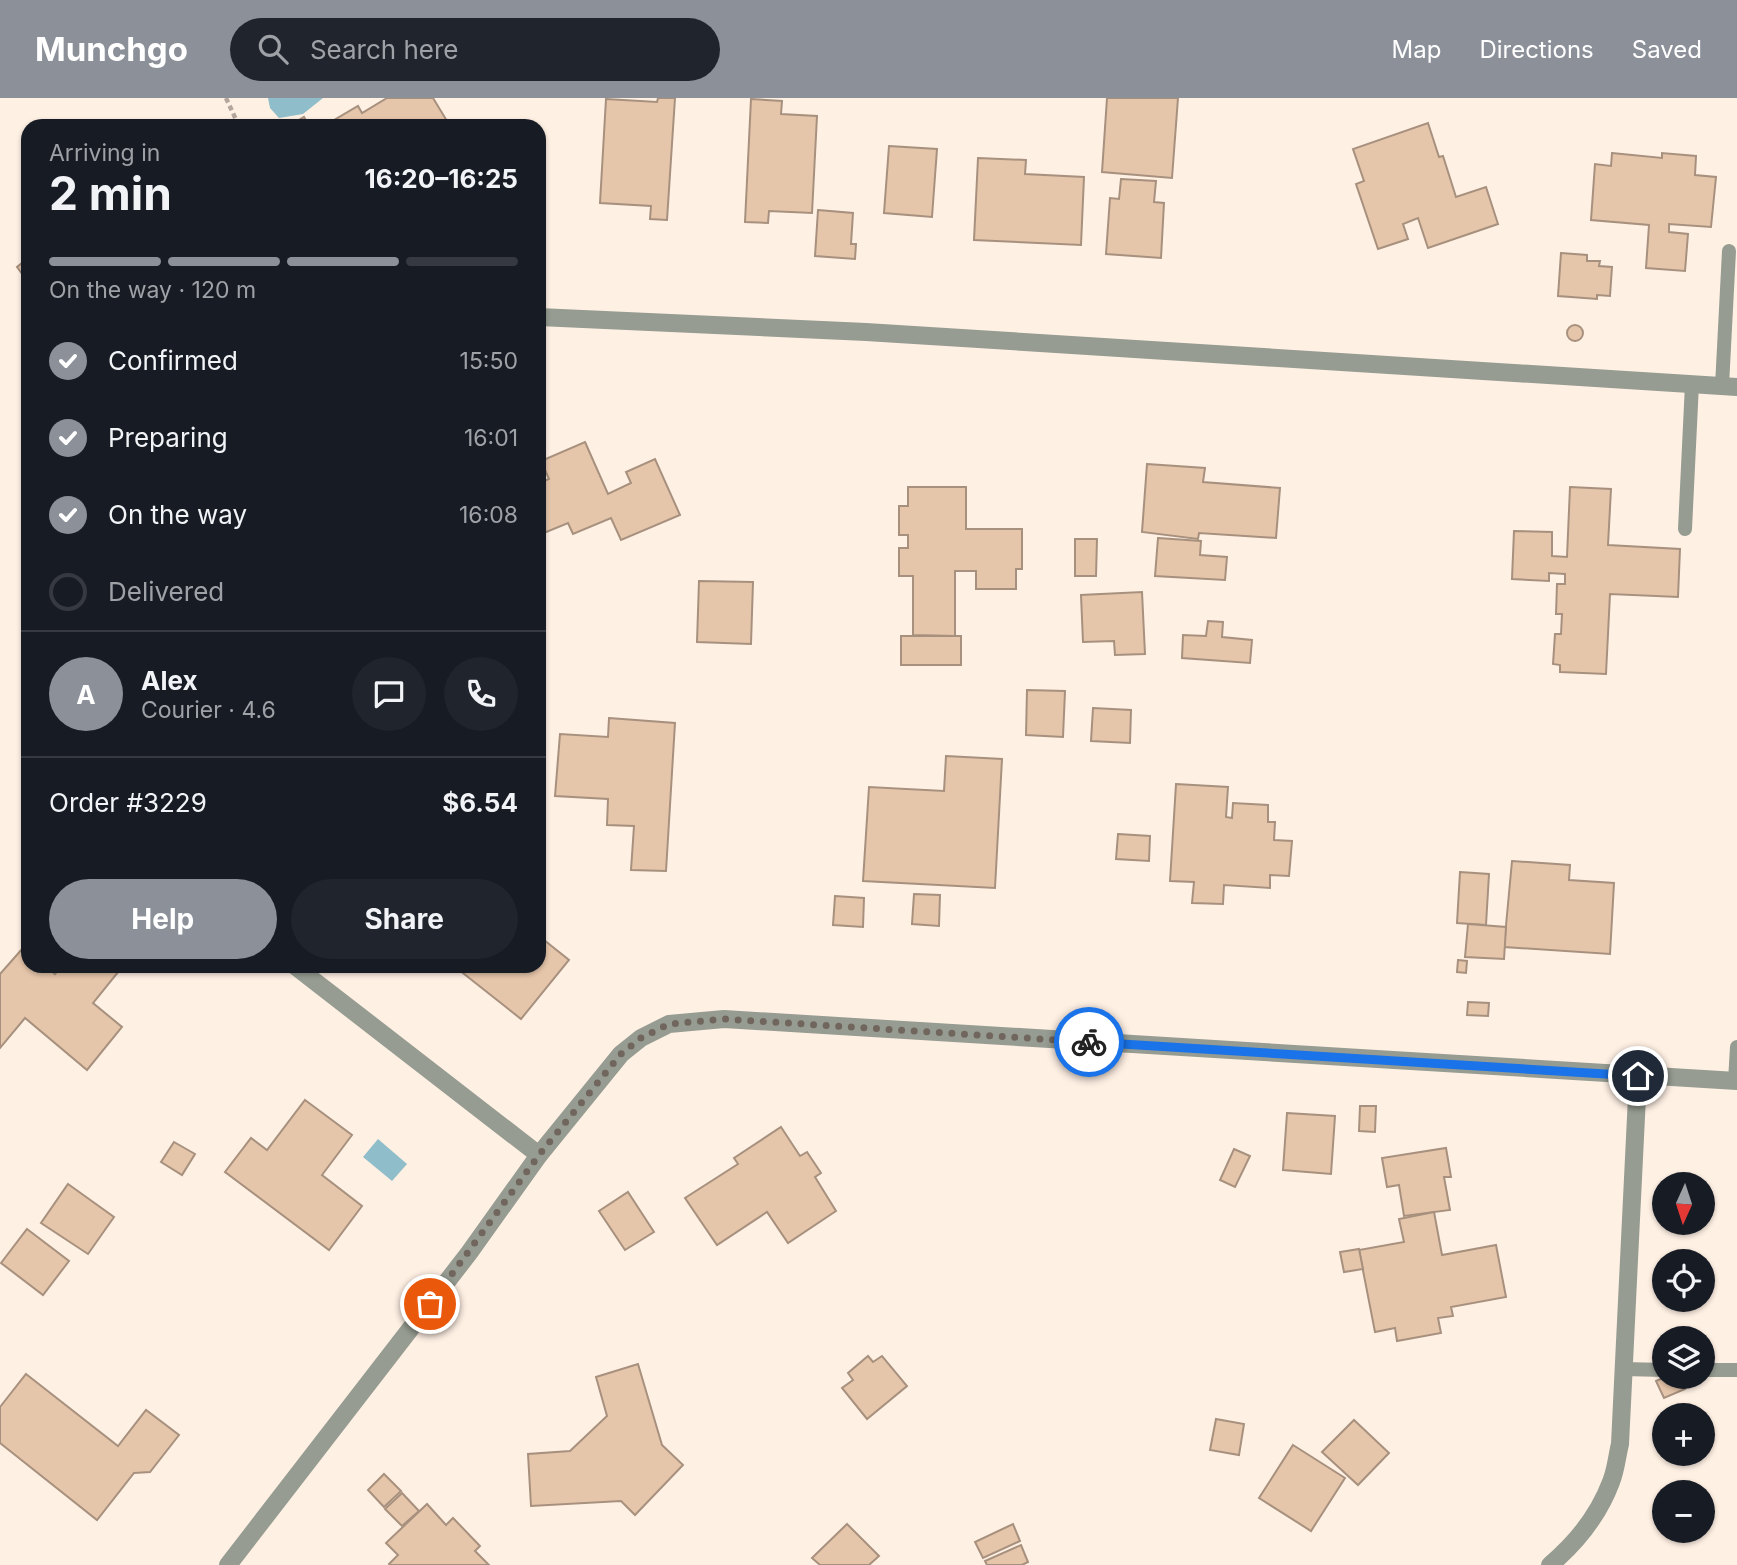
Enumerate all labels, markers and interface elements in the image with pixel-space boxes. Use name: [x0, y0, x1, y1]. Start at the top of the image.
search box: [230, 18, 720, 81]
text: Munchgo: [35, 29, 188, 69]
icon: search: [254, 30, 292, 68]
text: Search here: [310, 34, 459, 65]
text: Map: [1392, 35, 1441, 64]
text: Directions: [1479, 35, 1594, 64]
text: Saved: [1632, 35, 1702, 64]
text: Arriving in: [49, 139, 160, 167]
text: 16:20–16:25: [365, 163, 518, 194]
text: 2 min: [49, 165, 172, 221]
text: On the way · 120 m: [49, 276, 256, 304]
icon: check: [49, 342, 87, 380]
text: Confirmed: [108, 345, 238, 376]
text: 15:50: [460, 347, 518, 375]
icon: check: [49, 419, 87, 457]
text: Preparing: [108, 422, 228, 453]
text: 16:01: [464, 424, 518, 452]
icon: check: [49, 496, 87, 534]
text: On the way: [108, 499, 247, 530]
text: 16:08: [459, 501, 518, 529]
text: Delivered: [108, 576, 224, 607]
button: chat: [352, 657, 426, 731]
button: phone: [444, 657, 518, 731]
text: Alex: [141, 665, 198, 696]
text: A: [76, 679, 96, 710]
text: Courier · 4.6: [141, 696, 276, 724]
text: Order #3229: [49, 787, 207, 818]
text: $6.54: [442, 787, 518, 818]
button: Help: [49, 879, 277, 959]
button: Share: [291, 879, 518, 959]
courier: [1054, 1007, 1124, 1077]
icon: bike: [1070, 1023, 1108, 1061]
pin: [1608, 1046, 1668, 1106]
icon: home: [1619, 1057, 1657, 1095]
north arrow: [1652, 1172, 1715, 1236]
map controls: [1652, 1172, 1715, 1543]
button: locate: [1652, 1249, 1715, 1312]
pin: [400, 1274, 460, 1334]
icon: bag: [411, 1285, 449, 1323]
button: layers: [1652, 1326, 1715, 1389]
button: +: [1652, 1403, 1715, 1466]
button: −: [1652, 1480, 1715, 1543]

